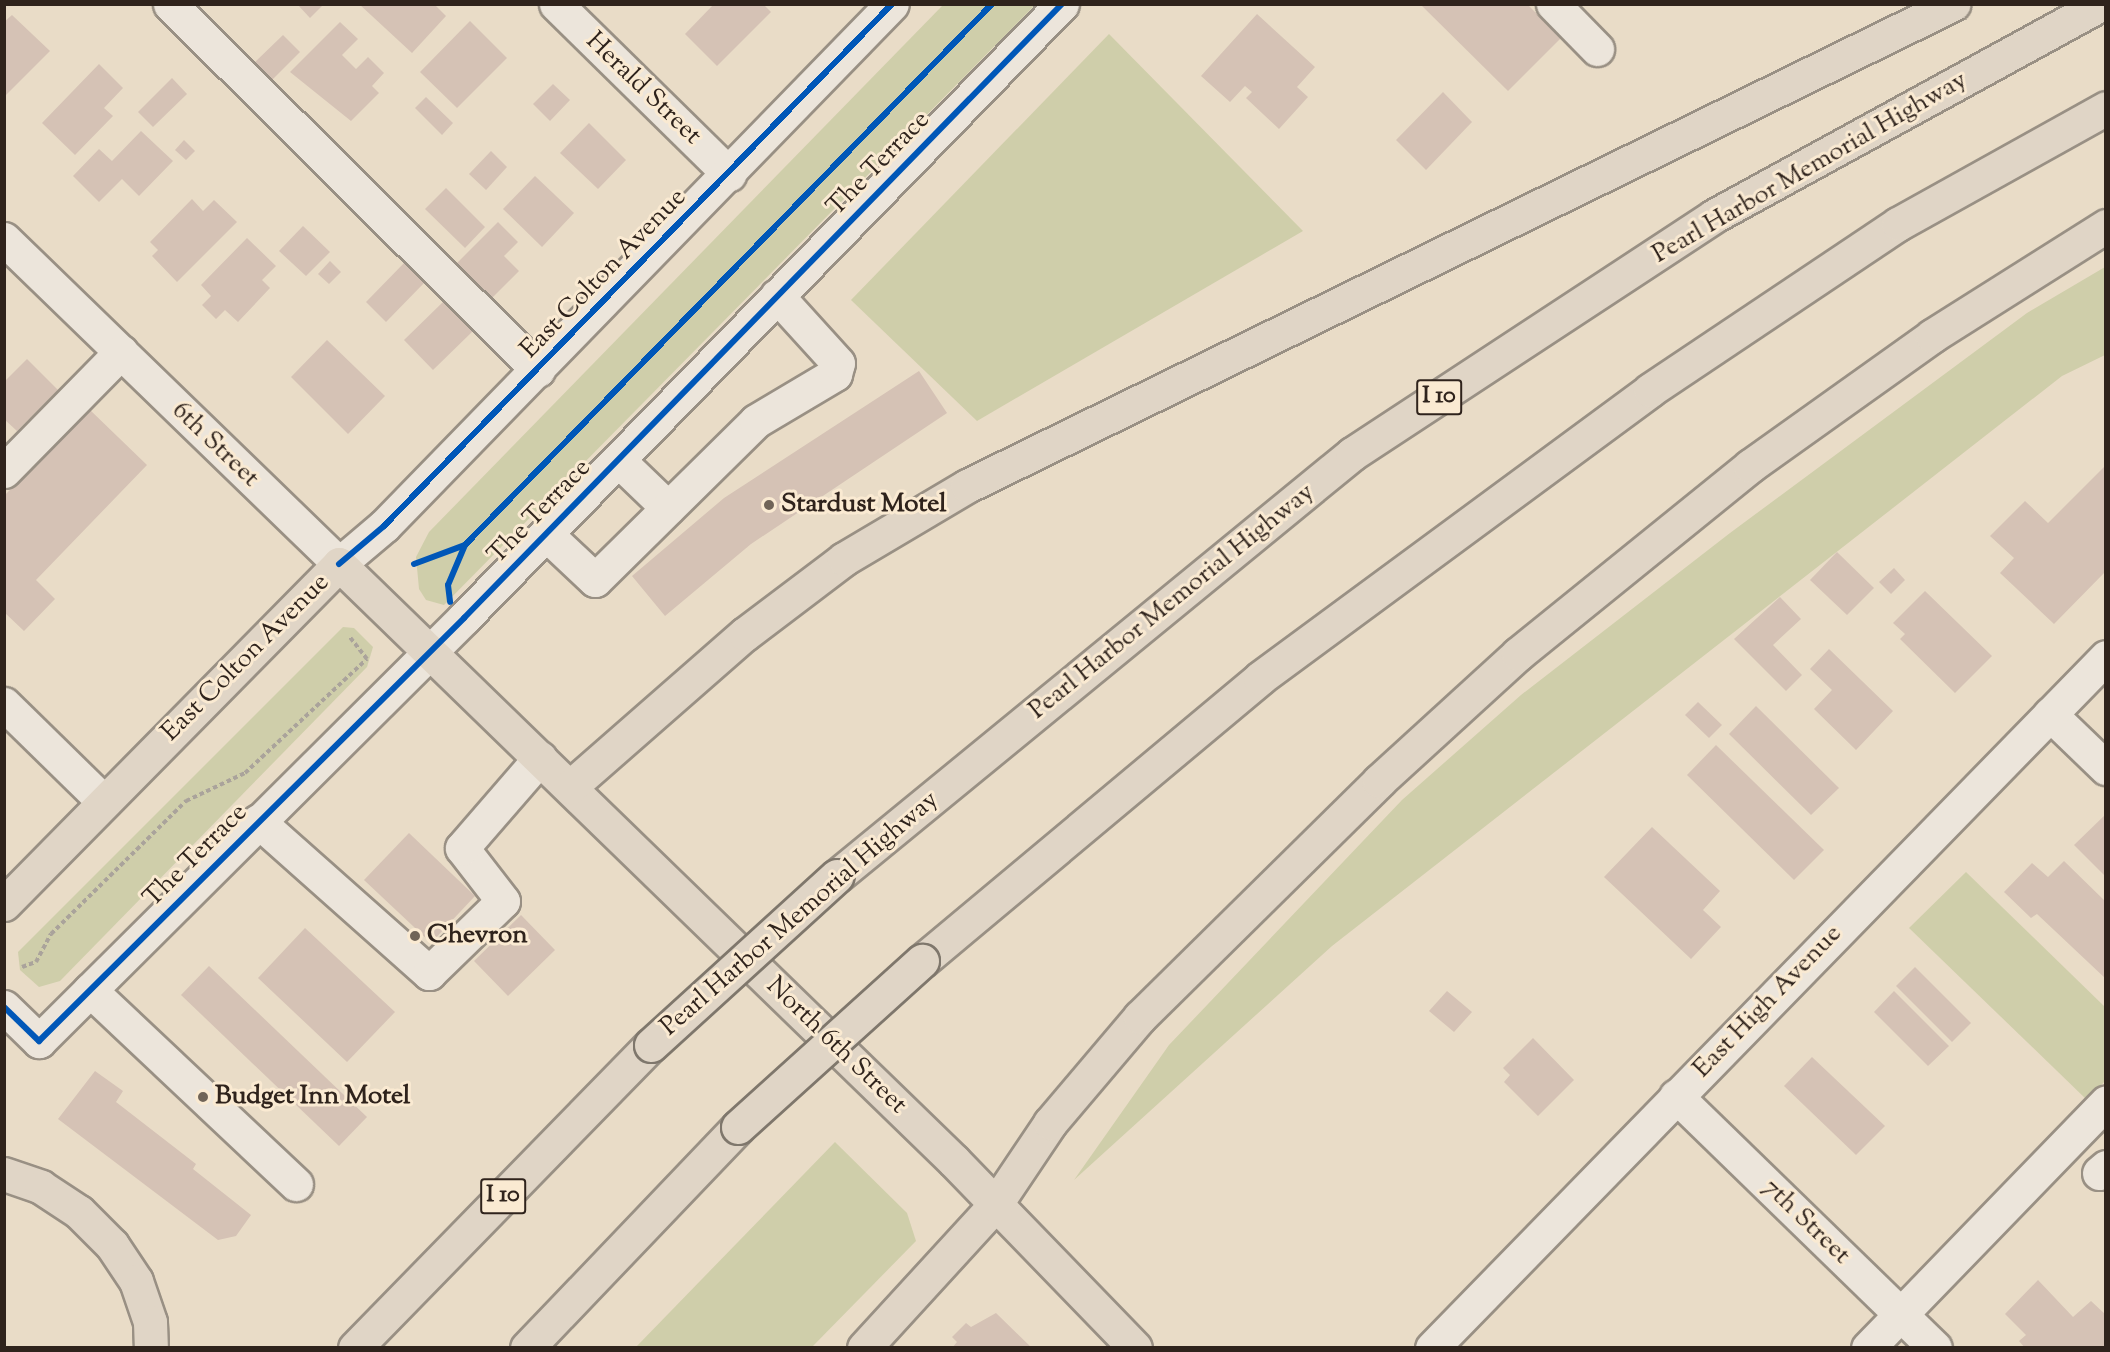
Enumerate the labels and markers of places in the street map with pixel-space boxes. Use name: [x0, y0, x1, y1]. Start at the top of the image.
place label: Stardust Motel: [781, 489, 947, 521]
marker: Stardust Motel: [762, 498, 776, 512]
place label: Chevron: [427, 920, 528, 952]
marker: Chevron: [408, 929, 422, 943]
place label: Budget Inn Motel: [215, 1081, 410, 1113]
marker: Budget Inn Motel: [196, 1090, 210, 1104]

